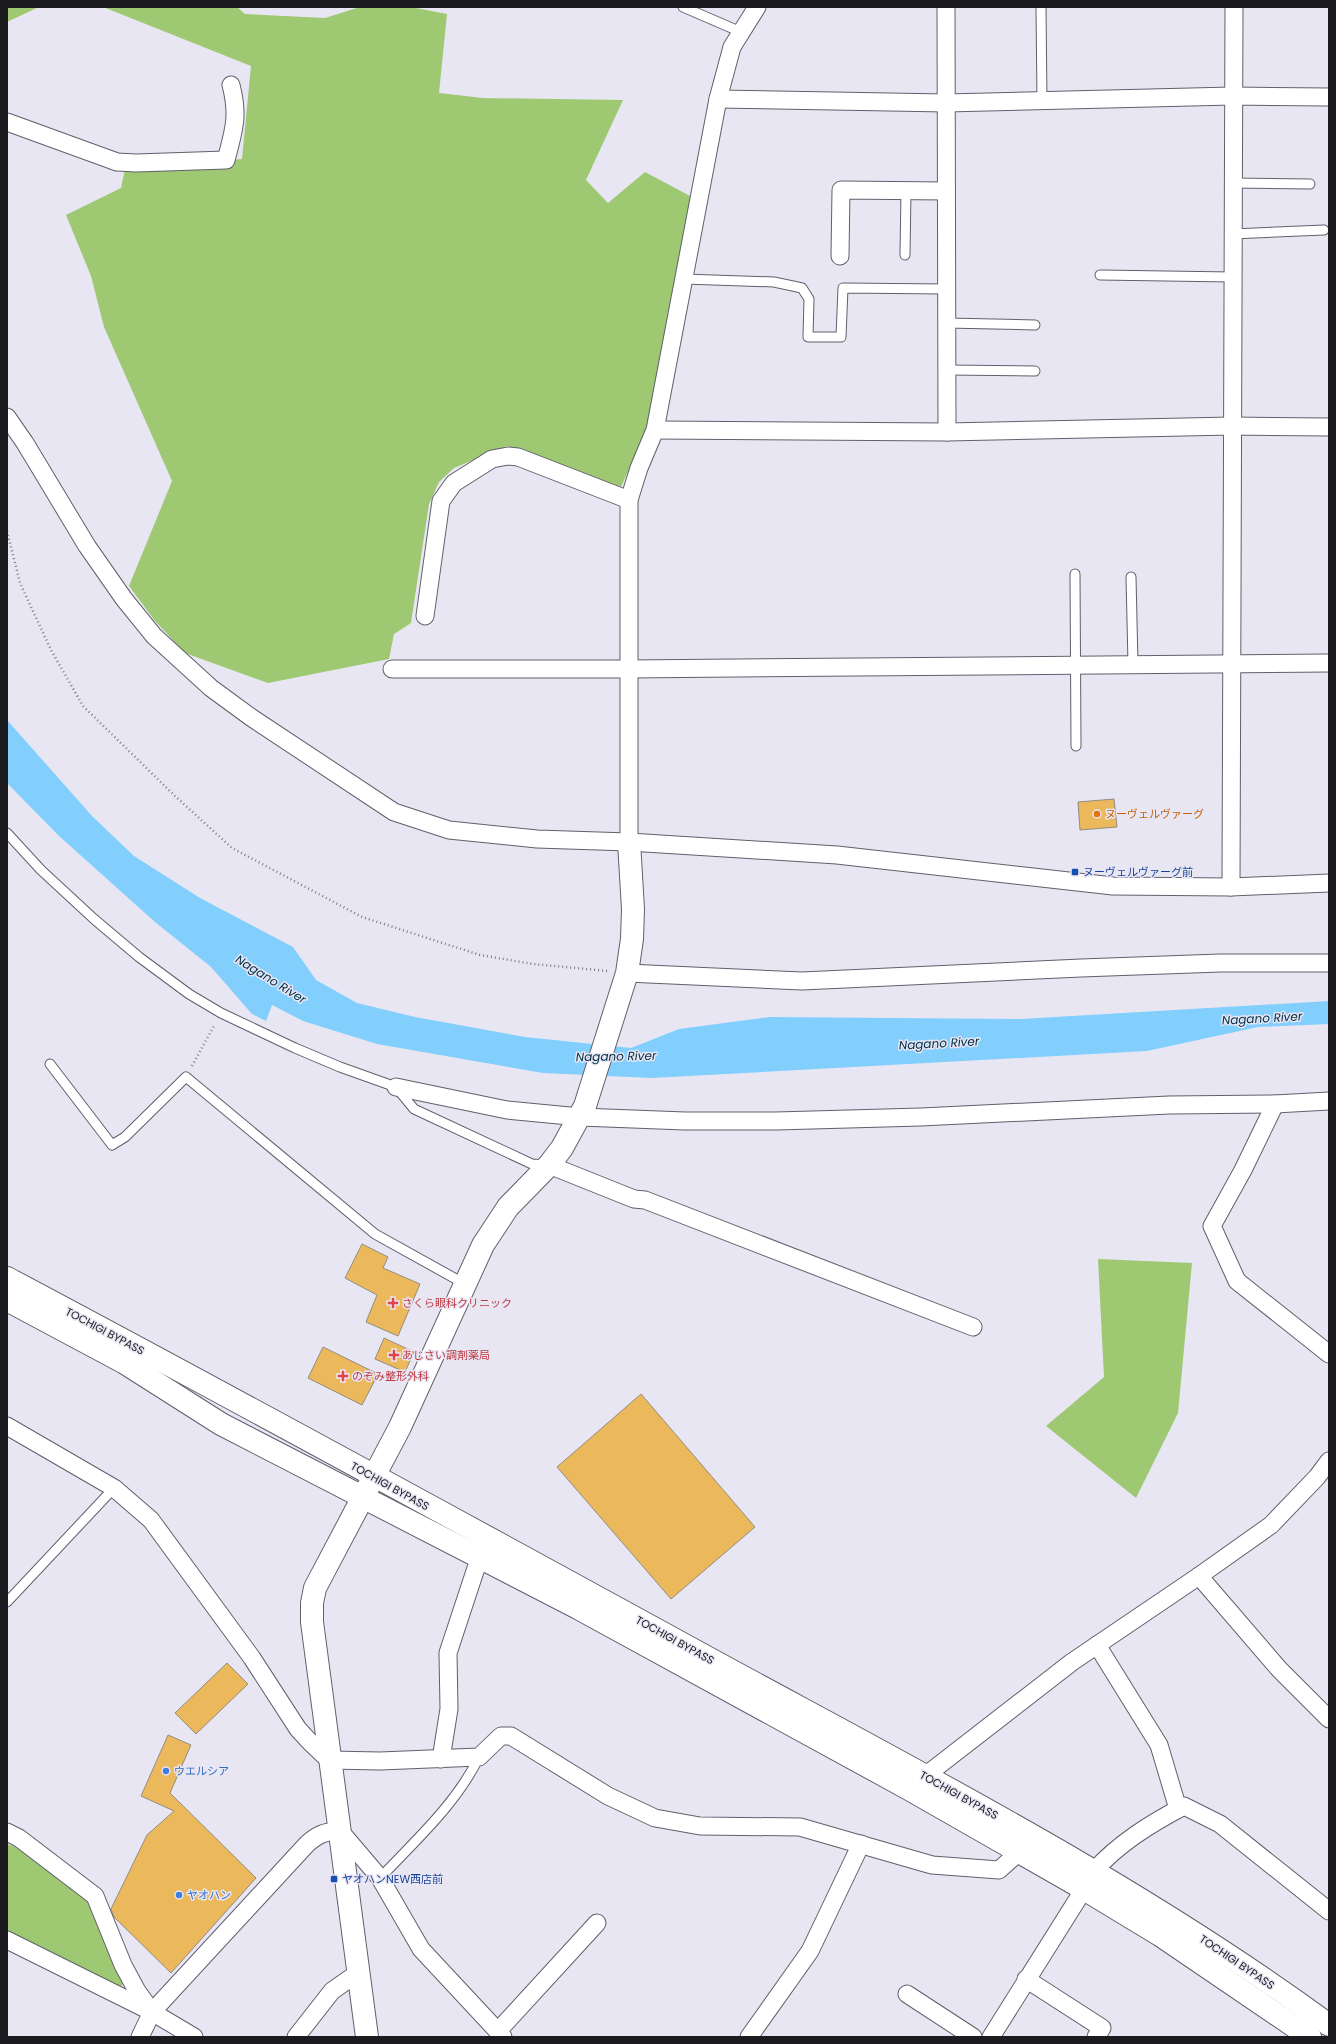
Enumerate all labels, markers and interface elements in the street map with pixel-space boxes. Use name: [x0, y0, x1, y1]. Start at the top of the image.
place label: ヌーヴェルヴァーグ: [1105, 806, 1204, 822]
marker: ヌーヴェルヴァーグ: [1092, 809, 1102, 819]
place label: ヌーヴェルヴァーグ前: [1083, 864, 1193, 880]
marker: ヌーヴェルヴァーグ前: [1070, 867, 1080, 877]
water label: Nagano River: [232, 950, 310, 1008]
water label: Nagano River: [1221, 1007, 1303, 1029]
water label: Nagano River: [898, 1032, 980, 1054]
water label: Nagano River: [576, 1047, 657, 1065]
place label: さくら眼科クリニック: [402, 1295, 512, 1311]
marker: さくら眼科クリニック: [387, 1297, 399, 1309]
street label: TOCHIGI BYPASS: [63, 1303, 147, 1359]
place label: あじさい調剤薬局: [402, 1347, 490, 1363]
marker: あじさい調剤薬局: [389, 1350, 399, 1360]
place label: のぞみ整形外科: [352, 1368, 429, 1384]
marker: のぞみ整形外科: [337, 1370, 349, 1382]
street label: TOCHIGI BYPASS: [348, 1458, 432, 1514]
street label: TOCHIGI BYPASS: [633, 1612, 717, 1668]
place label: ウエルシア: [174, 1763, 229, 1779]
marker: ウエルシア: [161, 1766, 171, 1776]
street label: TOCHIGI BYPASS: [917, 1767, 1001, 1823]
place label: ヤオハンNEW西店前: [342, 1871, 443, 1887]
marker: ヤオハンNEW西店前: [329, 1874, 339, 1884]
place label: ヤオハン: [187, 1887, 231, 1903]
marker: ヤオハン: [174, 1890, 184, 1900]
street label: TOCHIGI BYPASS: [1196, 1931, 1278, 1993]

